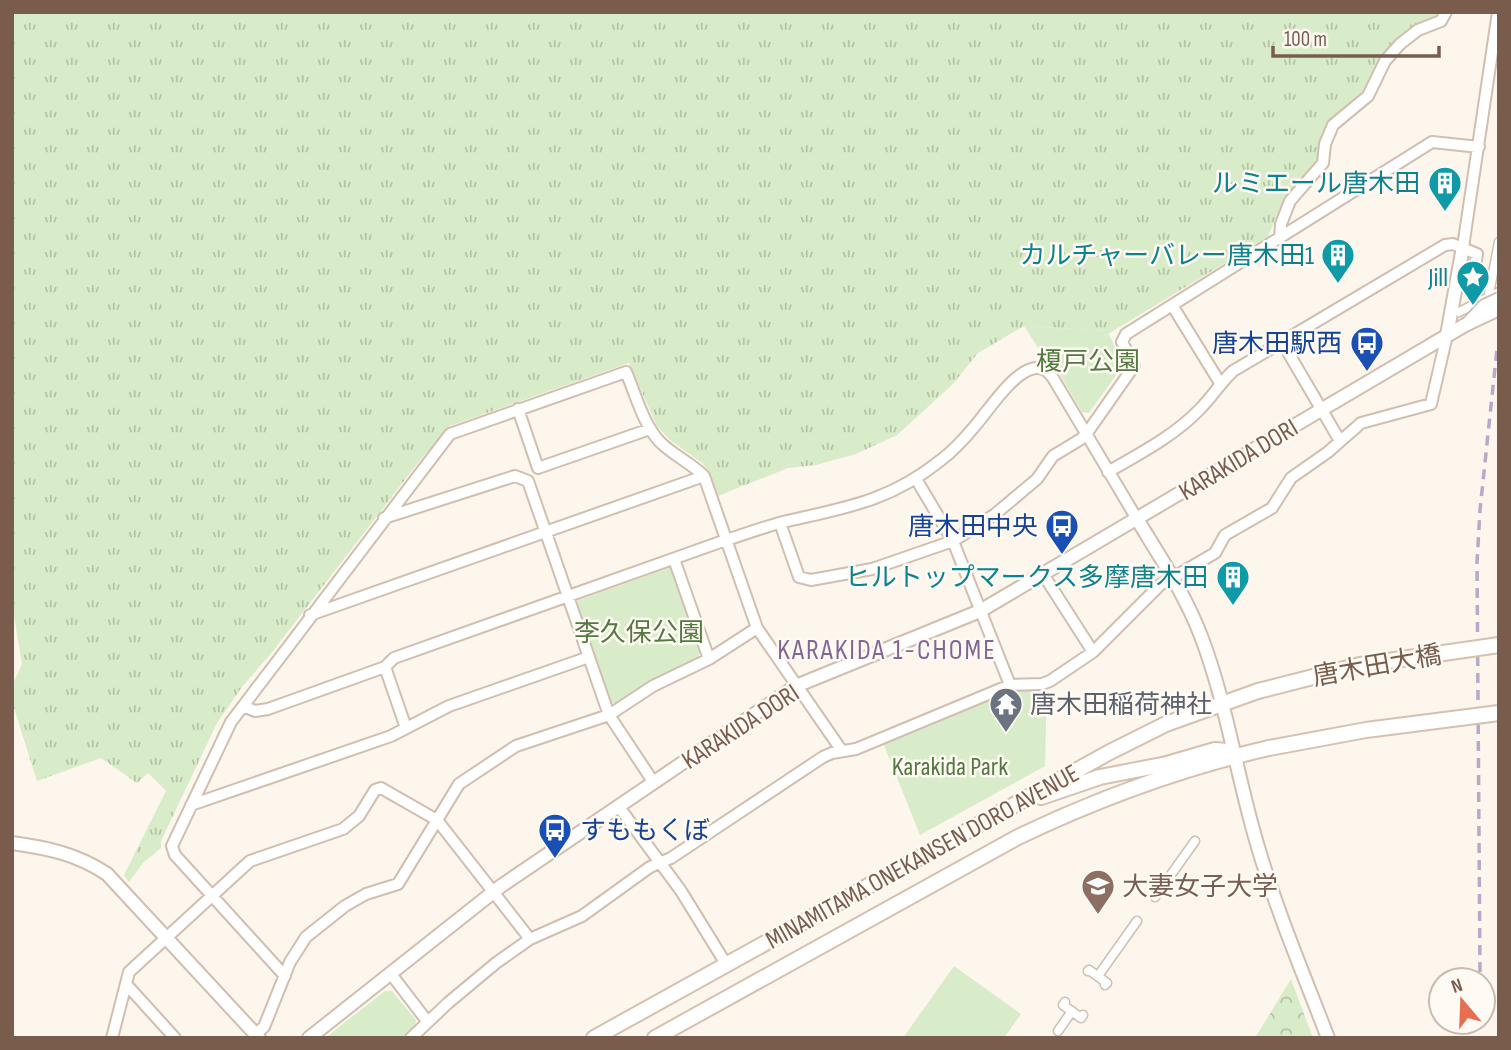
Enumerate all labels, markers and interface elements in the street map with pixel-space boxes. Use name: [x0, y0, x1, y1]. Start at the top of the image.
scale bar: [1273, 14, 1439, 58]
text: 100 m: [1284, 27, 1327, 52]
building icon: ルミエール唐木田: [1426, 164, 1464, 213]
place label: ルミエール唐木田: [1212, 169, 1420, 200]
building icon: カルチャーバレー唐木田1: [1319, 236, 1357, 285]
place label: カルチャーバレー唐木田1: [1019, 241, 1314, 272]
place icon: Jill: [1454, 258, 1492, 307]
place label: Jill: [1427, 263, 1448, 294]
bus stop icon: 唐木田駅西: [1348, 324, 1386, 373]
place label: 唐木田駅西: [1212, 329, 1342, 360]
park label: 榎戸公園: [1036, 347, 1140, 378]
street label: KARAKIDA DORI: [1174, 413, 1304, 508]
bus stop icon: 唐木田中央: [1043, 507, 1081, 556]
place label: 唐木田中央: [908, 512, 1038, 543]
building icon: ヒルトップマークス多摩唐木田: [1214, 558, 1252, 607]
place label: ヒルトップマークス多摩唐木田: [845, 563, 1208, 594]
park label: 李久保公園: [574, 618, 704, 649]
district label: KARAKIDA 1-CHOME: [777, 634, 997, 667]
street label: 唐木田大橋: [1311, 640, 1444, 693]
street label: KARAKIDA DORI: [676, 678, 805, 777]
temple icon: 唐木田稲荷神社: [987, 685, 1025, 734]
place label: 唐木田稲荷神社: [1030, 690, 1212, 721]
park label: Karakida Park: [892, 752, 1008, 783]
street label: MINAMITAMA ONEKANSEN DORO AVENUE: [761, 758, 1085, 957]
bus stop icon: すももくぼ: [536, 811, 574, 860]
place label: すももくぼ: [580, 816, 710, 847]
school or university icon: 大妻女子大学: [1079, 867, 1117, 916]
place label: 大妻女子大学: [1122, 872, 1278, 903]
north arrow: [1427, 966, 1497, 1036]
text: N: [1448, 974, 1465, 999]

